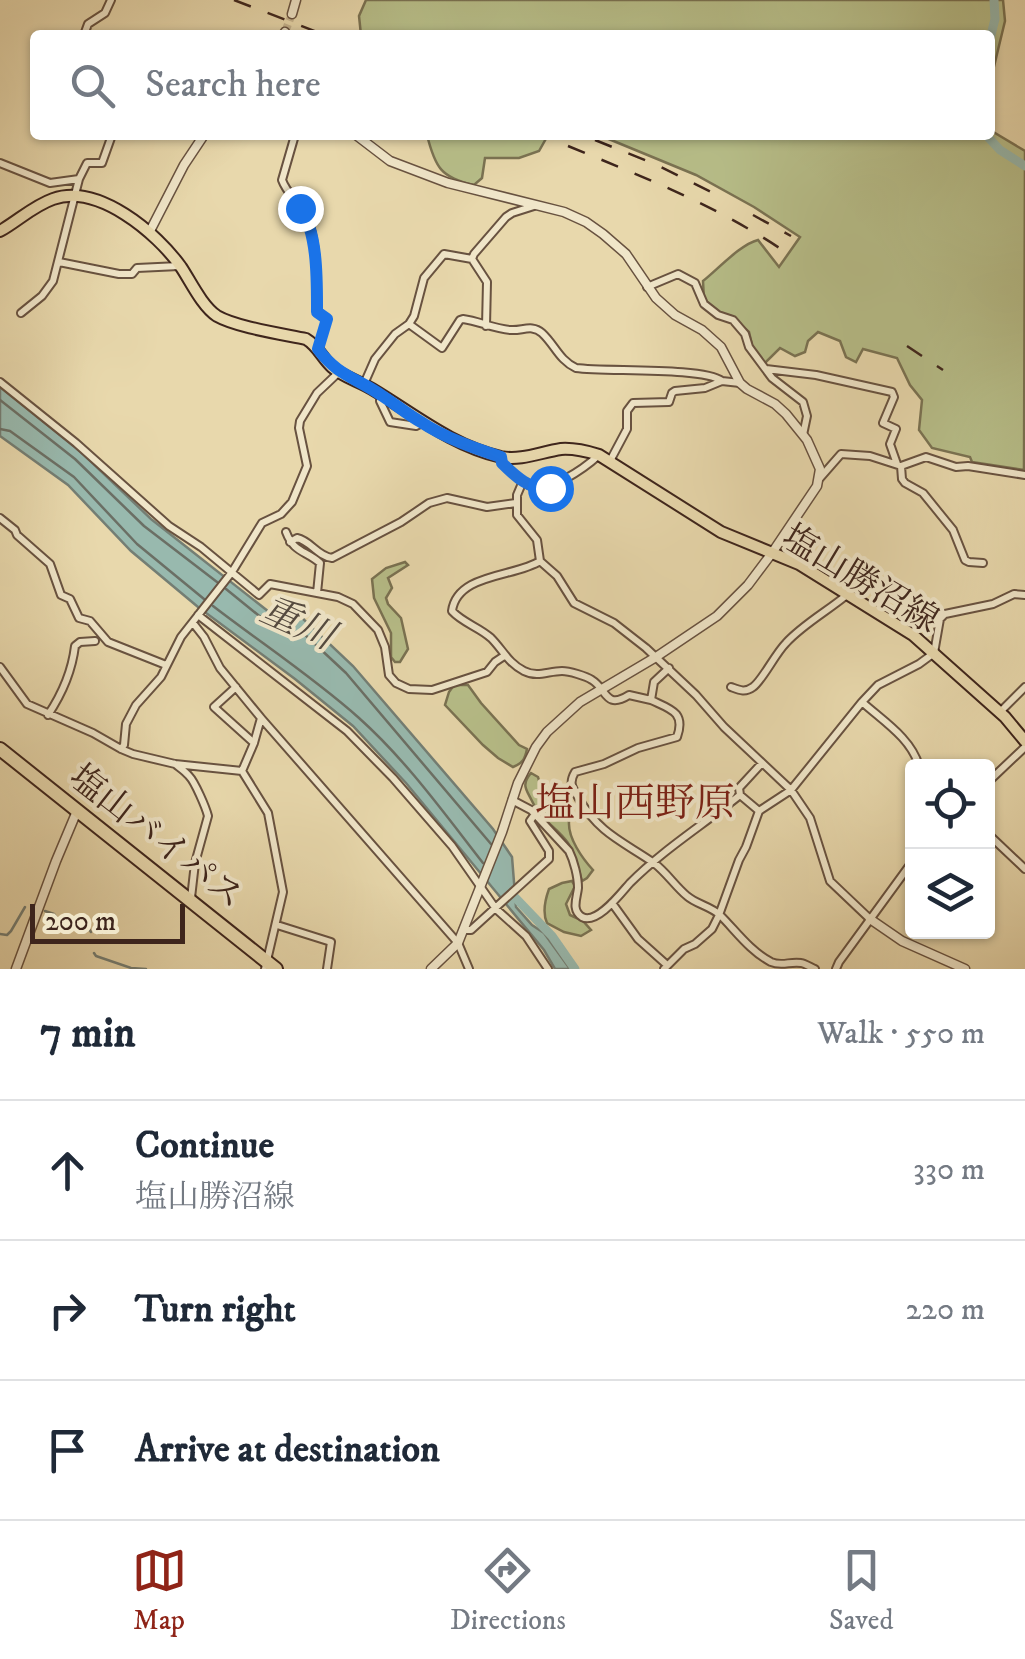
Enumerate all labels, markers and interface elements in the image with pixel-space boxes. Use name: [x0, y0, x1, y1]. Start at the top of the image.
search box: [30, 30, 995, 140]
icon: search: [65, 58, 120, 113]
text: Search here: [145, 61, 321, 109]
route end: [278, 186, 324, 232]
route start: [528, 466, 574, 512]
street label: 塩山勝沼線: [774, 516, 946, 644]
water label: 重川: [253, 586, 345, 663]
street label: 塩山バイパス: [60, 756, 252, 919]
map controls: [905, 759, 995, 939]
button: locate: [905, 759, 995, 849]
district label: 塩山西野原: [535, 780, 735, 830]
button: layers: [905, 849, 995, 939]
scale bar: [30, 899, 185, 944]
text: 200 m: [45, 904, 116, 939]
text: 7 min: [40, 1008, 135, 1060]
text: Walk · 550 m: [817, 1014, 985, 1054]
text: Continue: [135, 1122, 274, 1170]
icon: ahead: [40, 1143, 95, 1198]
text: 330 m: [913, 1150, 985, 1190]
text: 塩山勝沼線: [135, 1178, 295, 1218]
icon: right: [40, 1283, 95, 1338]
text: Turn right: [135, 1286, 296, 1334]
text: 220 m: [905, 1290, 985, 1330]
icon: arrive: [40, 1423, 95, 1478]
text: Arrive at destination: [135, 1426, 440, 1474]
tab: Map: [132, 1543, 187, 1638]
tab: Directions: [450, 1543, 566, 1638]
tab: Saved: [829, 1543, 893, 1638]

